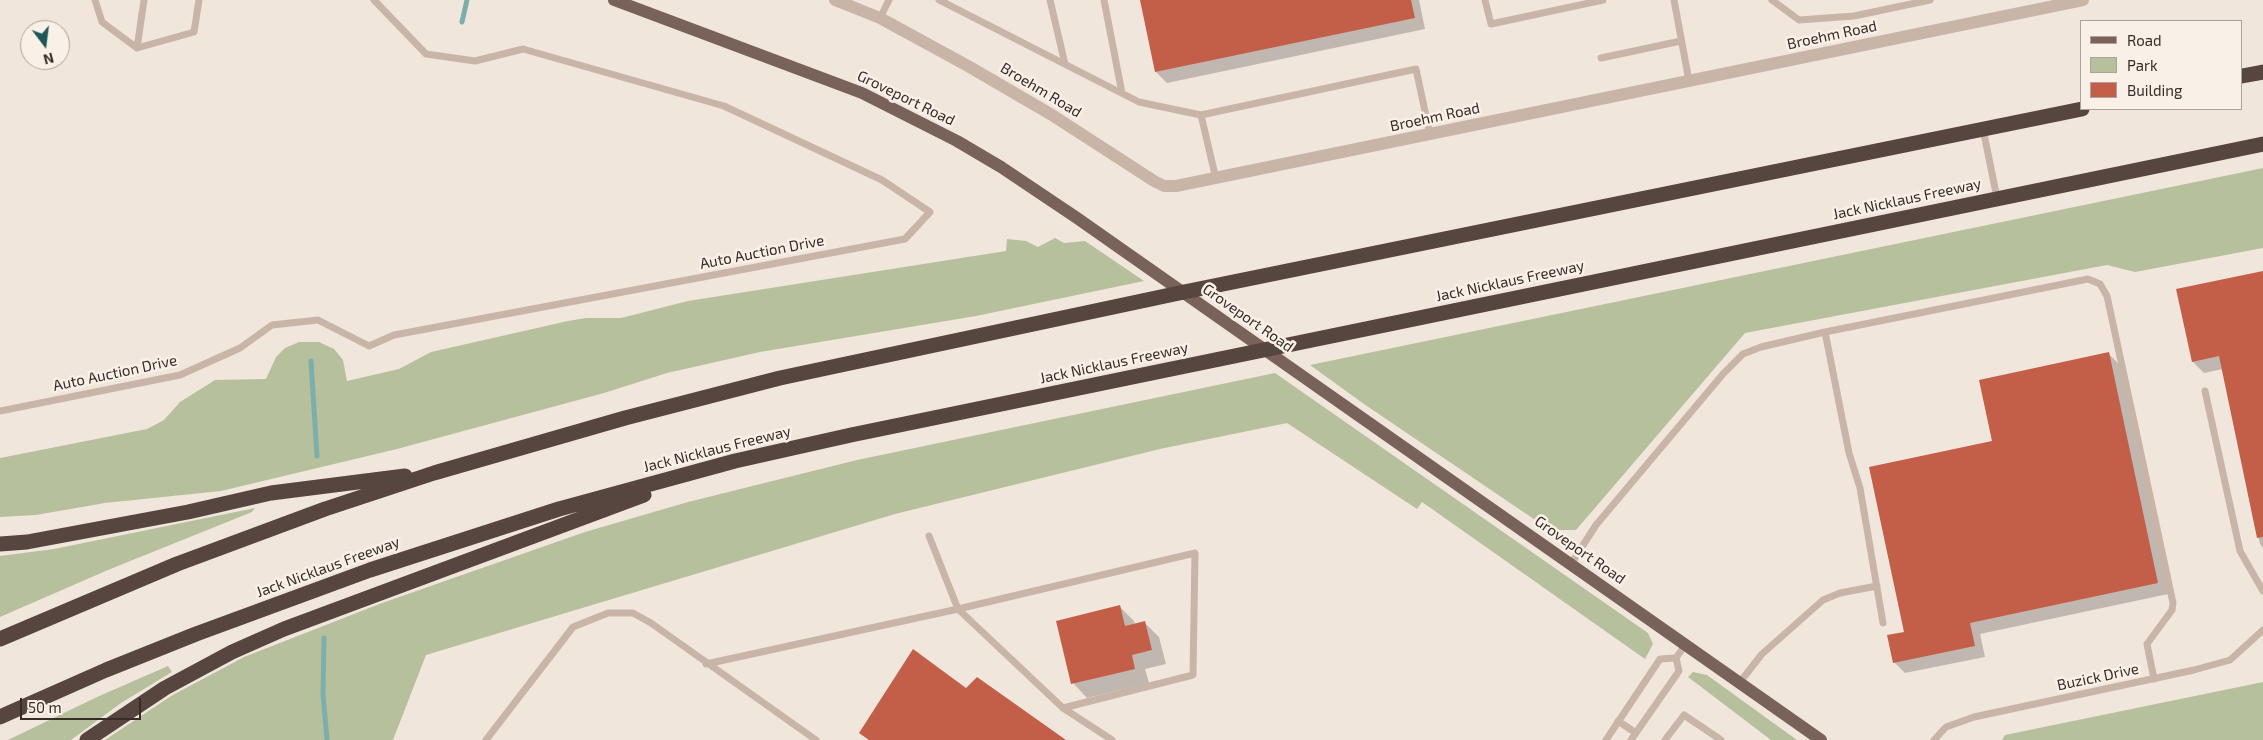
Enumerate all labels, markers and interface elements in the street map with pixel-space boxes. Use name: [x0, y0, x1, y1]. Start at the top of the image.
street label: Broehm Road: [1785, 17, 1879, 53]
north arrow: [20, 20, 70, 70]
legend: [2080, 20, 2243, 110]
text: Road: [2127, 31, 2162, 49]
text: N: [42, 49, 56, 69]
text: Park: [2127, 56, 2158, 74]
street label: Broehm Road: [997, 59, 1085, 121]
street label: Groveport Road: [854, 67, 958, 129]
text: Building: [2127, 81, 2182, 99]
street label: Broehm Road: [1388, 99, 1482, 135]
street label: Jack Nicklaus Freeway: [1831, 174, 1983, 224]
street label: Auto Auction Drive: [698, 231, 826, 273]
street label: Jack Nicklaus Freeway: [1434, 256, 1586, 306]
street label: Groveport Road: [1199, 280, 1297, 356]
street label: Jack Nicklaus Freeway: [1038, 338, 1190, 388]
street label: Auto Auction Drive: [51, 351, 179, 395]
street label: Jack Nicklaus Freeway: [641, 422, 793, 476]
street label: Groveport Road: [1531, 512, 1629, 588]
street label: Jack Nicklaus Freeway: [254, 533, 402, 601]
street label: Buzick Drive: [2055, 660, 2141, 694]
scale bar: [22, 688, 144, 720]
text: 50 m: [28, 698, 62, 716]

